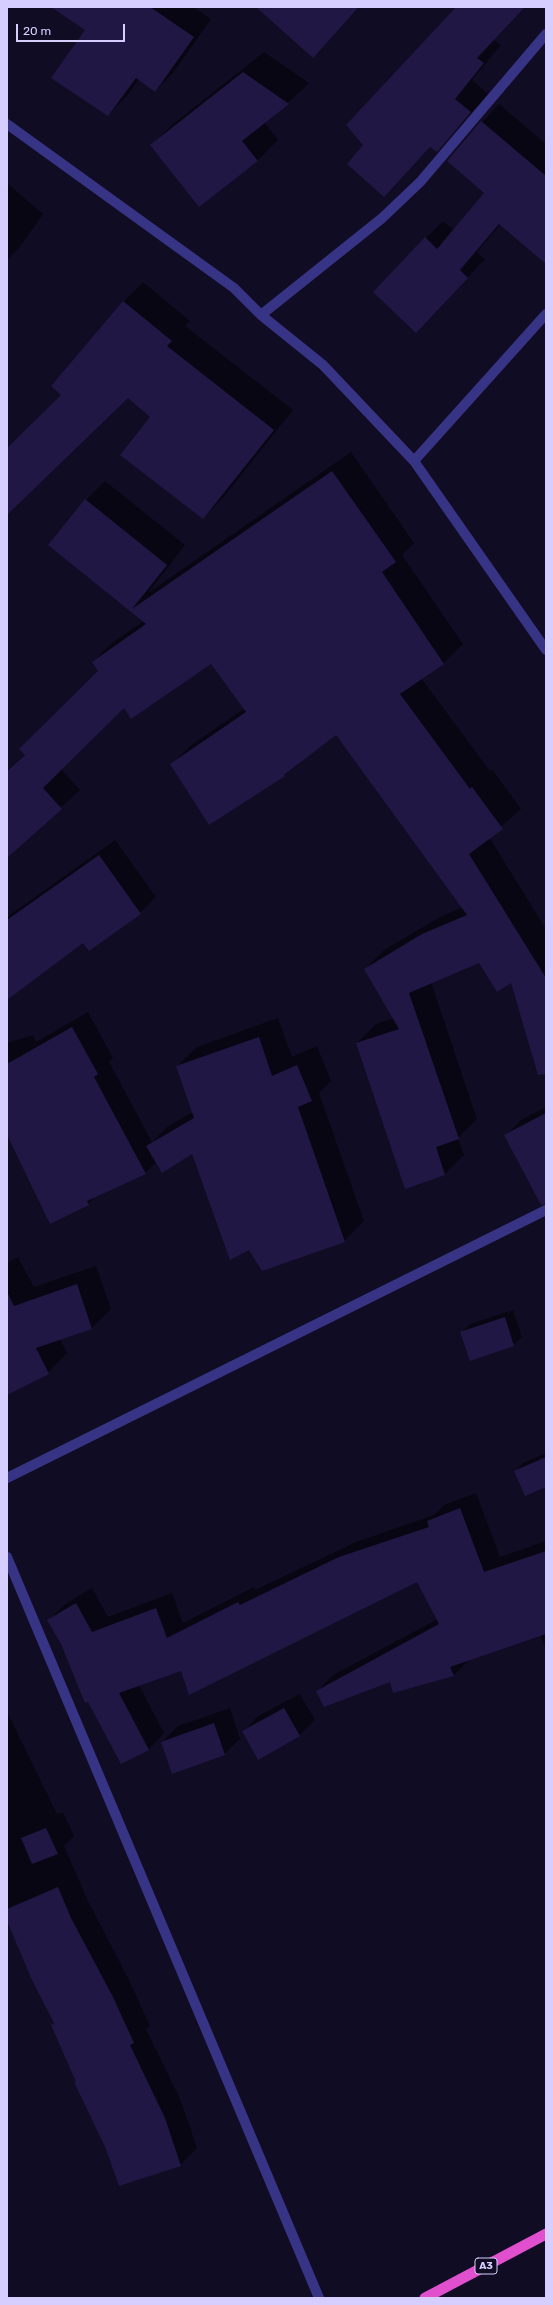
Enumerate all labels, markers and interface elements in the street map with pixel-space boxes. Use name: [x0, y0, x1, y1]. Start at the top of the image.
scale bar: [18, 16, 127, 42]
text: 20 m: [23, 24, 51, 38]
road number: A3: [475, 2258, 497, 2274]

